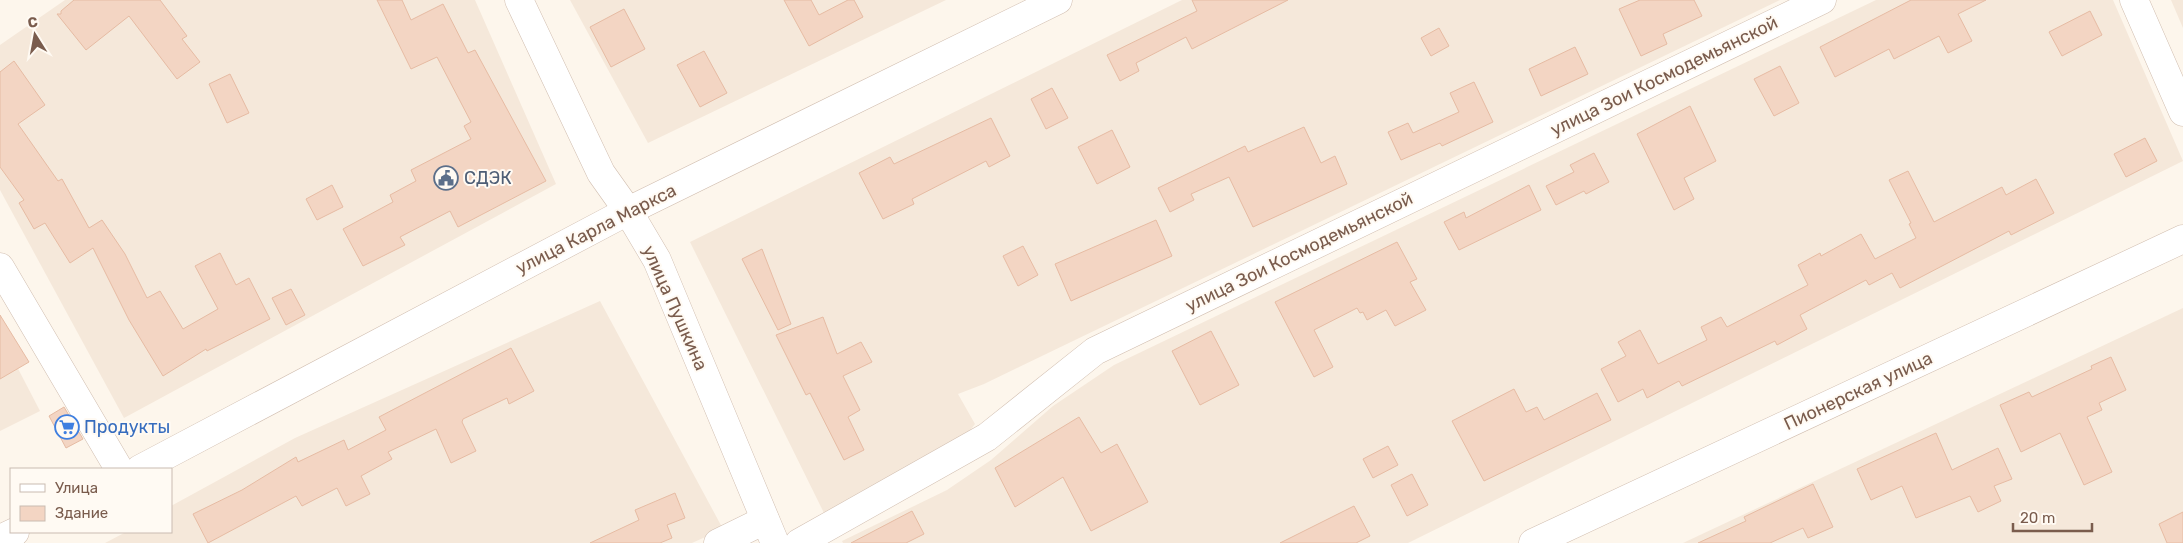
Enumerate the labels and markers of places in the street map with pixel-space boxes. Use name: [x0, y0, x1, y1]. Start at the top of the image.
public building icon: СДЭК: [433, 165, 459, 191]
place label: СДЭК: [464, 167, 512, 189]
supermarket icon: Продукты: [54, 414, 80, 440]
place label: Продукты: [84, 416, 170, 438]

